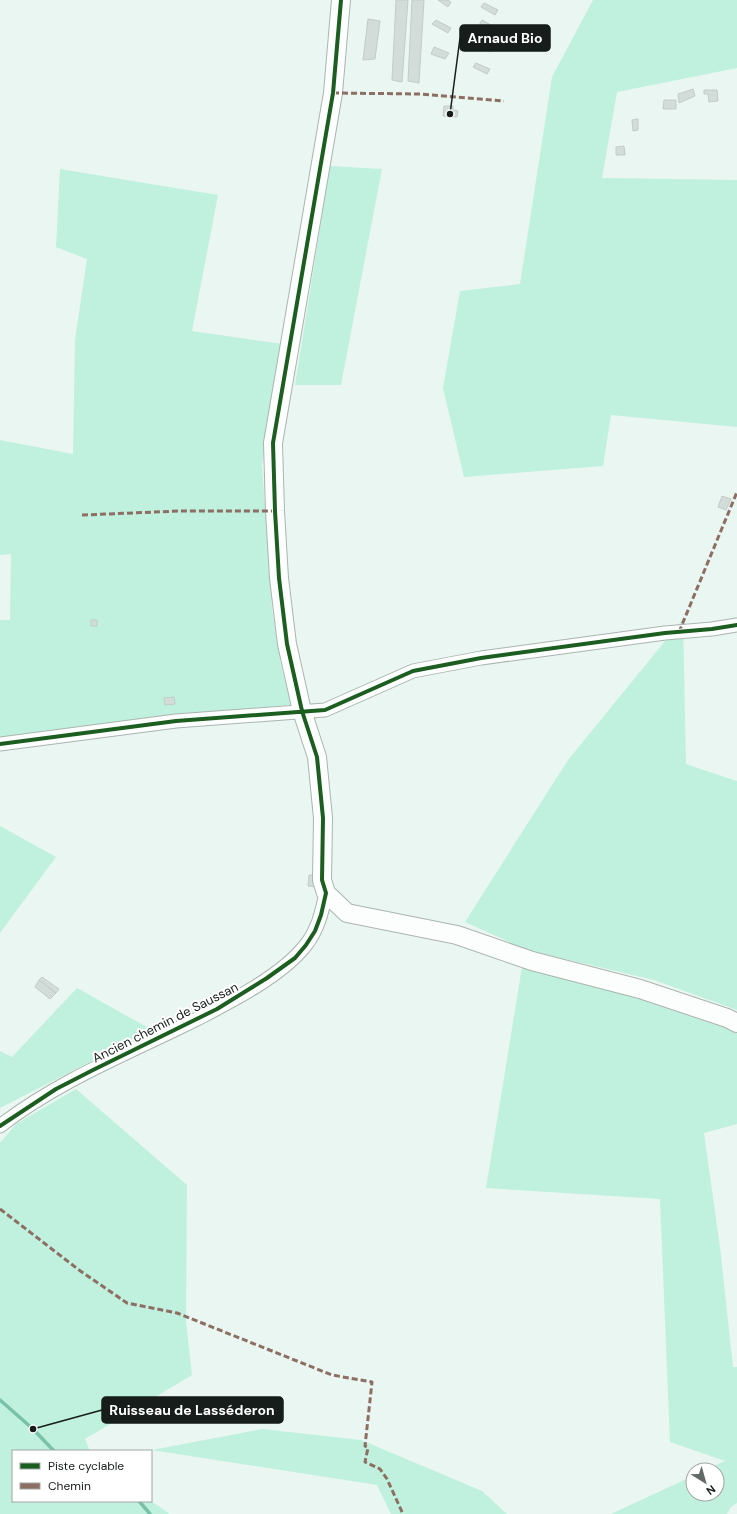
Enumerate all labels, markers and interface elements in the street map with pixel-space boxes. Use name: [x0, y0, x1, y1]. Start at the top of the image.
callout: Arnaud Bio: [460, 25, 550, 51]
text: Arnaud Bio: [468, 29, 542, 47]
street label: Ancien chemin de Saussan: [89, 978, 241, 1067]
callout: Ruisseau de Lasséderon: [102, 1397, 283, 1423]
text: Ruisseau de Lasséderon: [109, 1401, 275, 1419]
legend: [12, 1450, 152, 1502]
text: Piste cyclable: [48, 1458, 124, 1474]
north arrow: [685, 1462, 725, 1502]
text: Chemin: [48, 1478, 91, 1494]
text: N: [704, 1482, 718, 1498]

